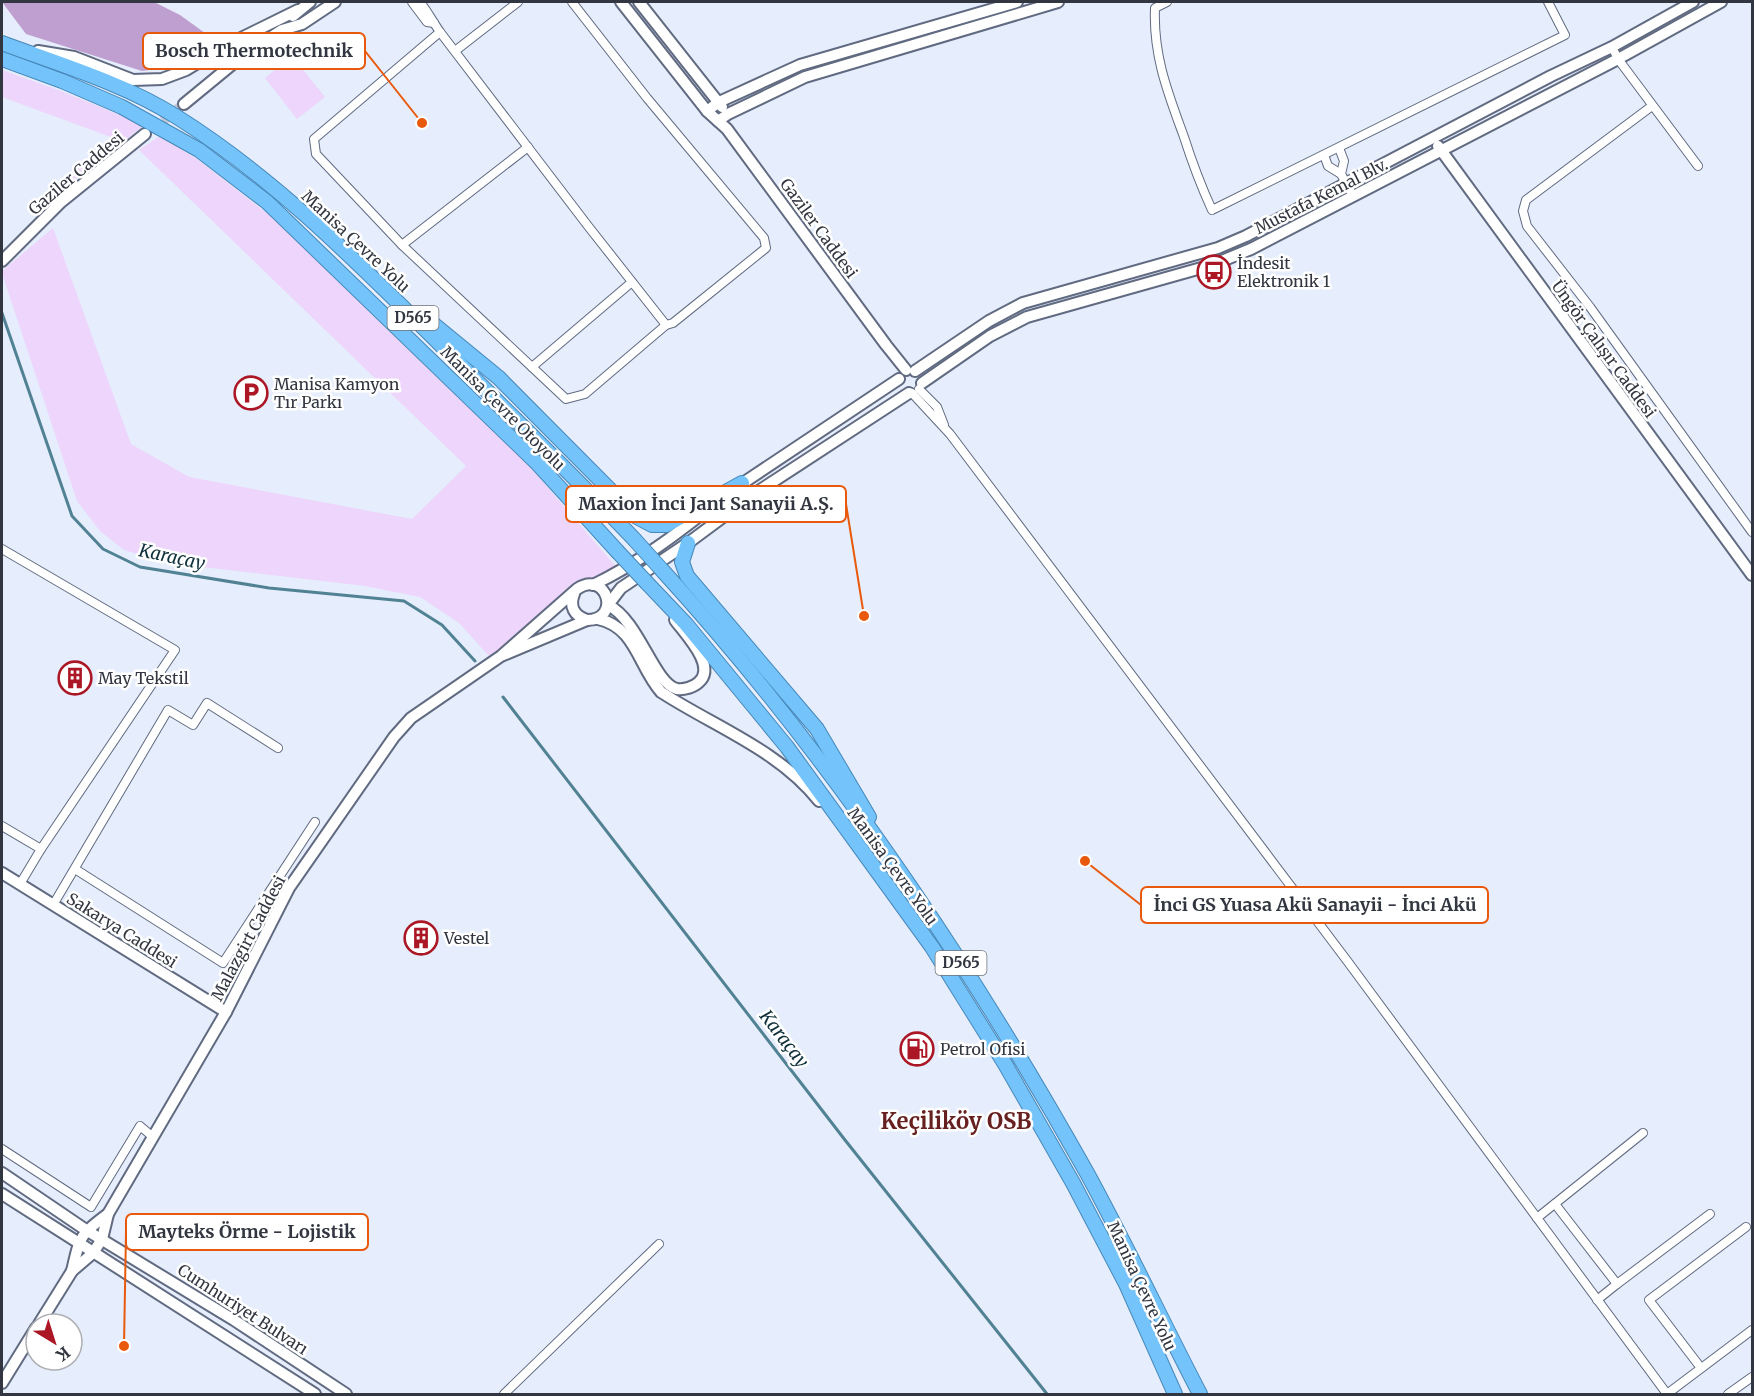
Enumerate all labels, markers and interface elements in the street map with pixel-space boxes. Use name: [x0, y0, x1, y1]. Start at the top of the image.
callout: Bosch Thermotechnik: [143, 33, 365, 69]
text: Bosch Thermotechnik: [155, 39, 353, 62]
street label: Gaziler Caddesi: [24, 127, 128, 219]
street label: Mustafa Kemal Blv.: [1251, 154, 1391, 238]
street label: Gaziler Caddesi: [776, 174, 862, 282]
street label: Manisa Çevre Yolu: [298, 186, 414, 296]
place label: İndesit Elektronik 1: [1237, 253, 1330, 291]
bus stop icon: İndesit Elektronik 1: [1196, 254, 1232, 290]
street label: Üngör Çalışır Caddesi: [1547, 276, 1661, 422]
road number: D565: [388, 306, 438, 330]
street label: Manisa Çevre Otoyolu: [437, 342, 569, 474]
place label: Manisa Kamyon Tır Parkı: [274, 374, 400, 412]
parking icon: Manisa Kamyon Tır Parkı: [233, 375, 269, 411]
callout: Maxion İnci Jant Sanayii A.Ş.: [566, 486, 846, 522]
text: Maxion İnci Jant Sanayii A.Ş.: [578, 492, 834, 515]
water label: Karaçay: [136, 538, 207, 575]
building icon: May Tekstil: [57, 660, 93, 696]
place label: May Tekstil: [98, 668, 189, 688]
street label: Manisa Çevre Yolu: [844, 803, 942, 929]
street label: Malazgirt Caddesi: [207, 872, 289, 1004]
callout: İnci GS Yuasa Akü Sanayii - İnci Akü: [1141, 887, 1488, 923]
street label: Sakarya Caddesi: [63, 888, 181, 972]
text: İnci GS Yuasa Akü Sanayii - İnci Akü: [1153, 893, 1477, 916]
building icon: Vestel: [403, 920, 439, 956]
place label: Vestel: [443, 928, 489, 948]
road number: D565: [936, 951, 986, 975]
water label: Karaçay: [754, 1004, 814, 1072]
fuel station icon: Petrol Ofisi: [899, 1031, 935, 1067]
place label: Petrol Ofisi: [940, 1039, 1025, 1059]
district label: Keçiliköy OSB: [881, 1107, 1031, 1135]
callout: Mayteks Örme - Lojistik: [126, 1214, 368, 1250]
street label: Manisa Çevre Yolu: [1103, 1218, 1181, 1354]
text: Mayteks Örme - Lojistik: [138, 1220, 356, 1243]
street label: Cumhuriyet Bulvarı: [174, 1259, 312, 1359]
north arrow: [24, 1312, 84, 1372]
text: K: [52, 1342, 74, 1365]

